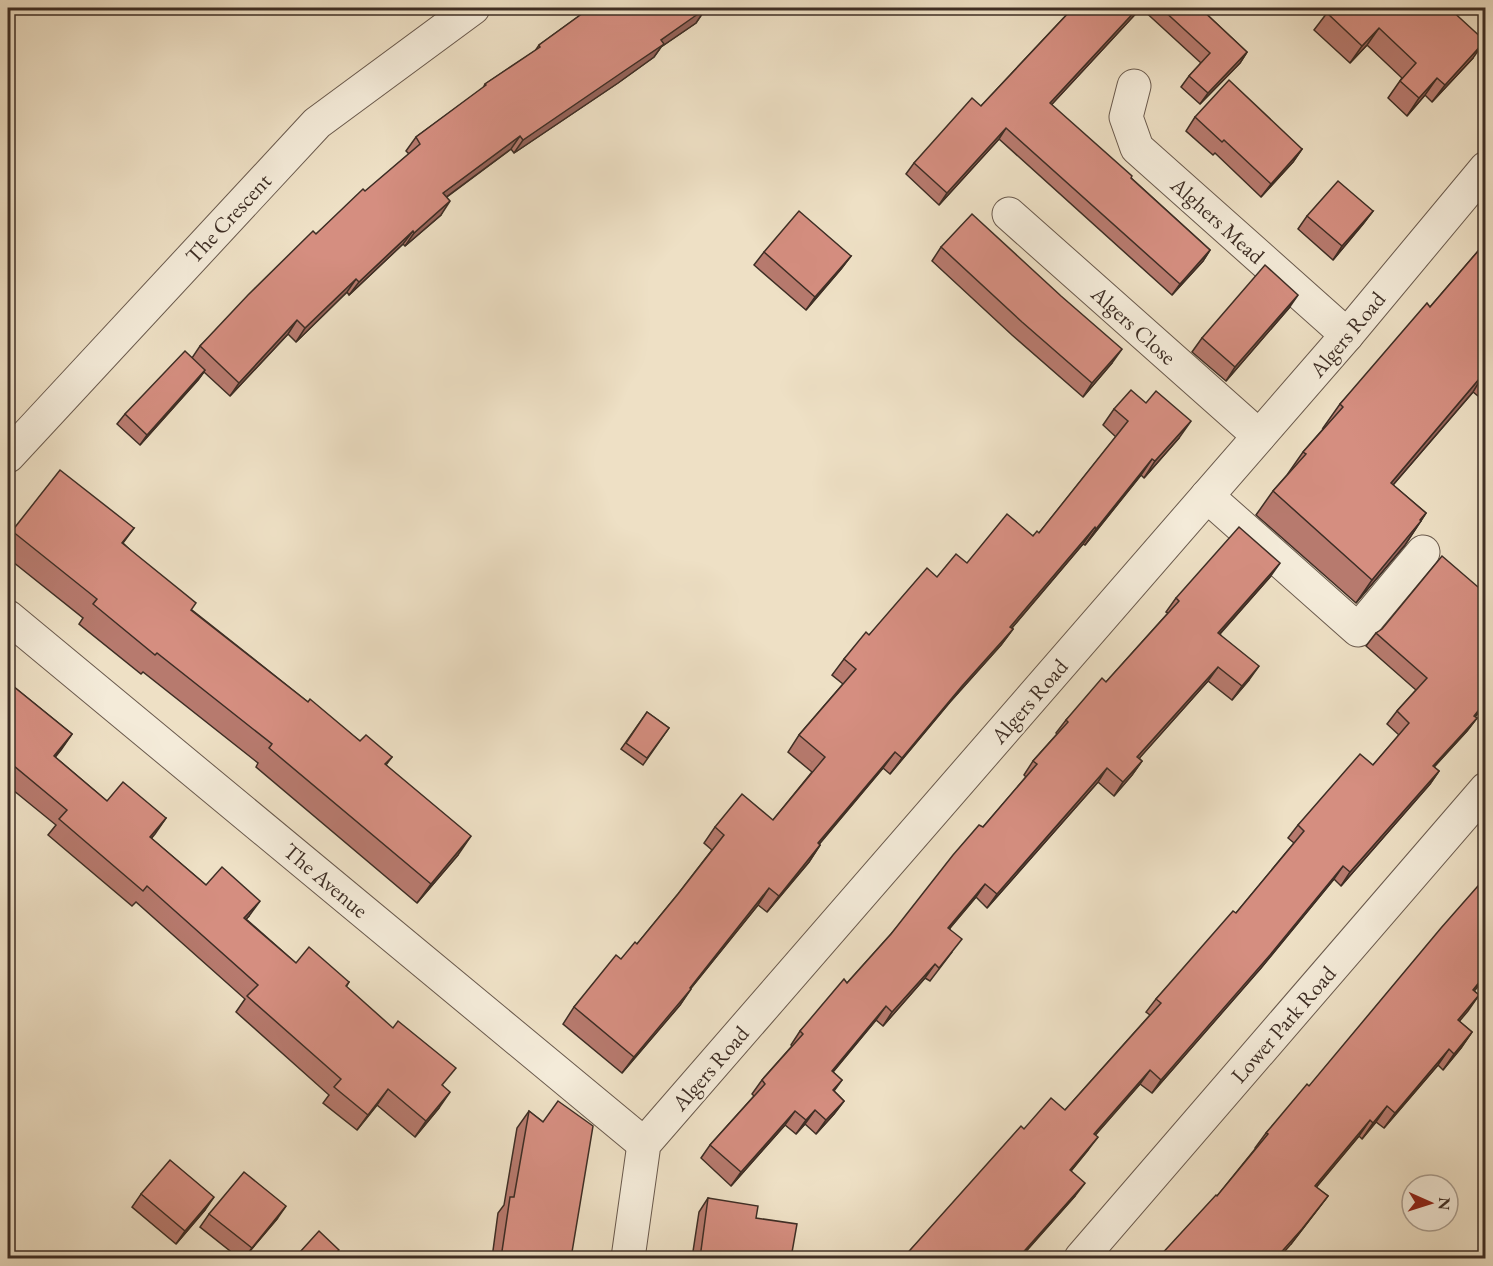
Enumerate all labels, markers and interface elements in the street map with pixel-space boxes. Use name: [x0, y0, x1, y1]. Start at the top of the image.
street label: The Crescent: [179, 167, 278, 270]
street label: Alghers Mead: [1164, 170, 1271, 271]
street label: Algers Close: [1084, 279, 1183, 372]
street label: Algers Road: [1302, 285, 1392, 384]
street label: Algers Road: [984, 652, 1075, 751]
street label: The Avenue: [277, 836, 374, 925]
street label: Lower Park Road: [1224, 959, 1343, 1089]
street label: Algers Road: [665, 1019, 756, 1118]
north arrow: [1400, 1173, 1460, 1233]
text: N: [1434, 1197, 1455, 1211]

